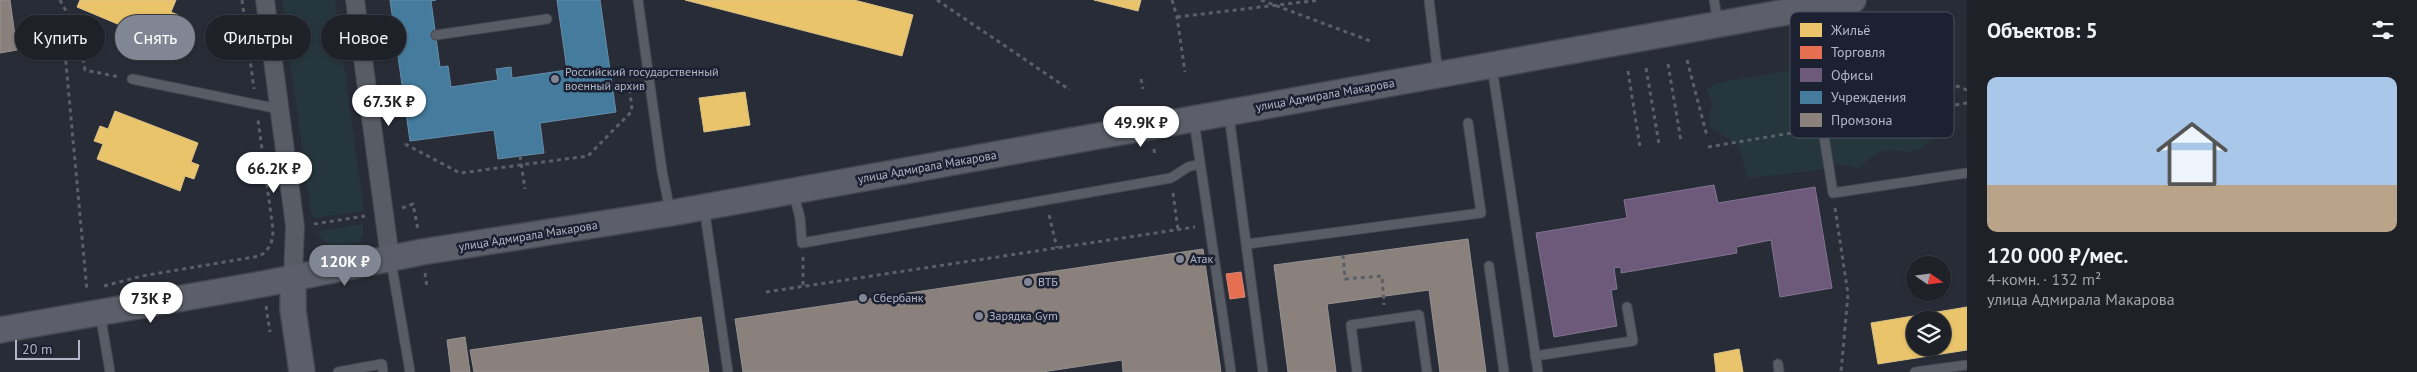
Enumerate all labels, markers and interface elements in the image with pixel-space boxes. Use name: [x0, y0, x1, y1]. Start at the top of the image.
legend: [1790, 12, 1954, 138]
chip: Купить: [15, 15, 105, 60]
chip: Снять: [115, 15, 195, 60]
chip: Фильтры: [205, 15, 311, 60]
chip: Новое: [321, 15, 406, 60]
icon: filters: [2369, 16, 2397, 44]
text: Объектов: 5: [1987, 17, 2098, 44]
text: Жильё: [1830, 21, 1870, 39]
text: Торговля: [1831, 43, 1885, 61]
place label: Российский государственный военный архив: [565, 64, 719, 93]
text: Офисы: [1831, 66, 1873, 84]
marker: Российский государственный военный архив: [549, 73, 561, 85]
street label: улица Адмирала Макарова: [1254, 75, 1396, 114]
pin: 67.3K ₽: [343, 84, 435, 127]
text: Учреждения: [1831, 88, 1906, 106]
text: 67.3K ₽: [363, 91, 415, 111]
pin: 49.9K ₽: [1095, 106, 1187, 148]
icon: home: [2147, 109, 2237, 199]
text: Промзона: [1831, 111, 1893, 129]
text: 49.9K ₽: [1114, 112, 1168, 132]
street label: улица Адмирала Макарова: [856, 147, 998, 186]
pin: 66.2K ₽: [228, 152, 320, 194]
text: 66.2K ₽: [247, 158, 301, 178]
street label: улица Адмирала Макарова: [457, 217, 599, 254]
text: 120 000 ₽/мес.: [1987, 242, 2128, 269]
pin: 120K ₽: [304, 244, 386, 287]
text: 120K ₽: [320, 251, 370, 271]
place label: Атак: [1190, 251, 1213, 266]
marker: Атак: [1174, 253, 1186, 265]
north arrow: [1906, 256, 1951, 301]
map controls: [1906, 256, 1951, 356]
text: 4-комн. · 132 m²: [1987, 269, 2101, 289]
place label: ВТБ: [1038, 274, 1058, 289]
marker: ВТБ: [1022, 276, 1034, 288]
pin: 73K ₽: [116, 282, 186, 324]
text: 73K ₽: [131, 288, 171, 308]
text: улица Адмирала Макарова: [1987, 289, 2175, 309]
place label: Сбербанк: [873, 290, 924, 305]
marker: Сбербанк: [857, 292, 869, 304]
place label: Зарядка Gym: [989, 308, 1058, 323]
marker: Зарядка Gym: [973, 310, 985, 322]
button: layers: [1906, 311, 1951, 356]
scale bar: [15, 337, 80, 360]
text: 20 m: [22, 340, 52, 358]

